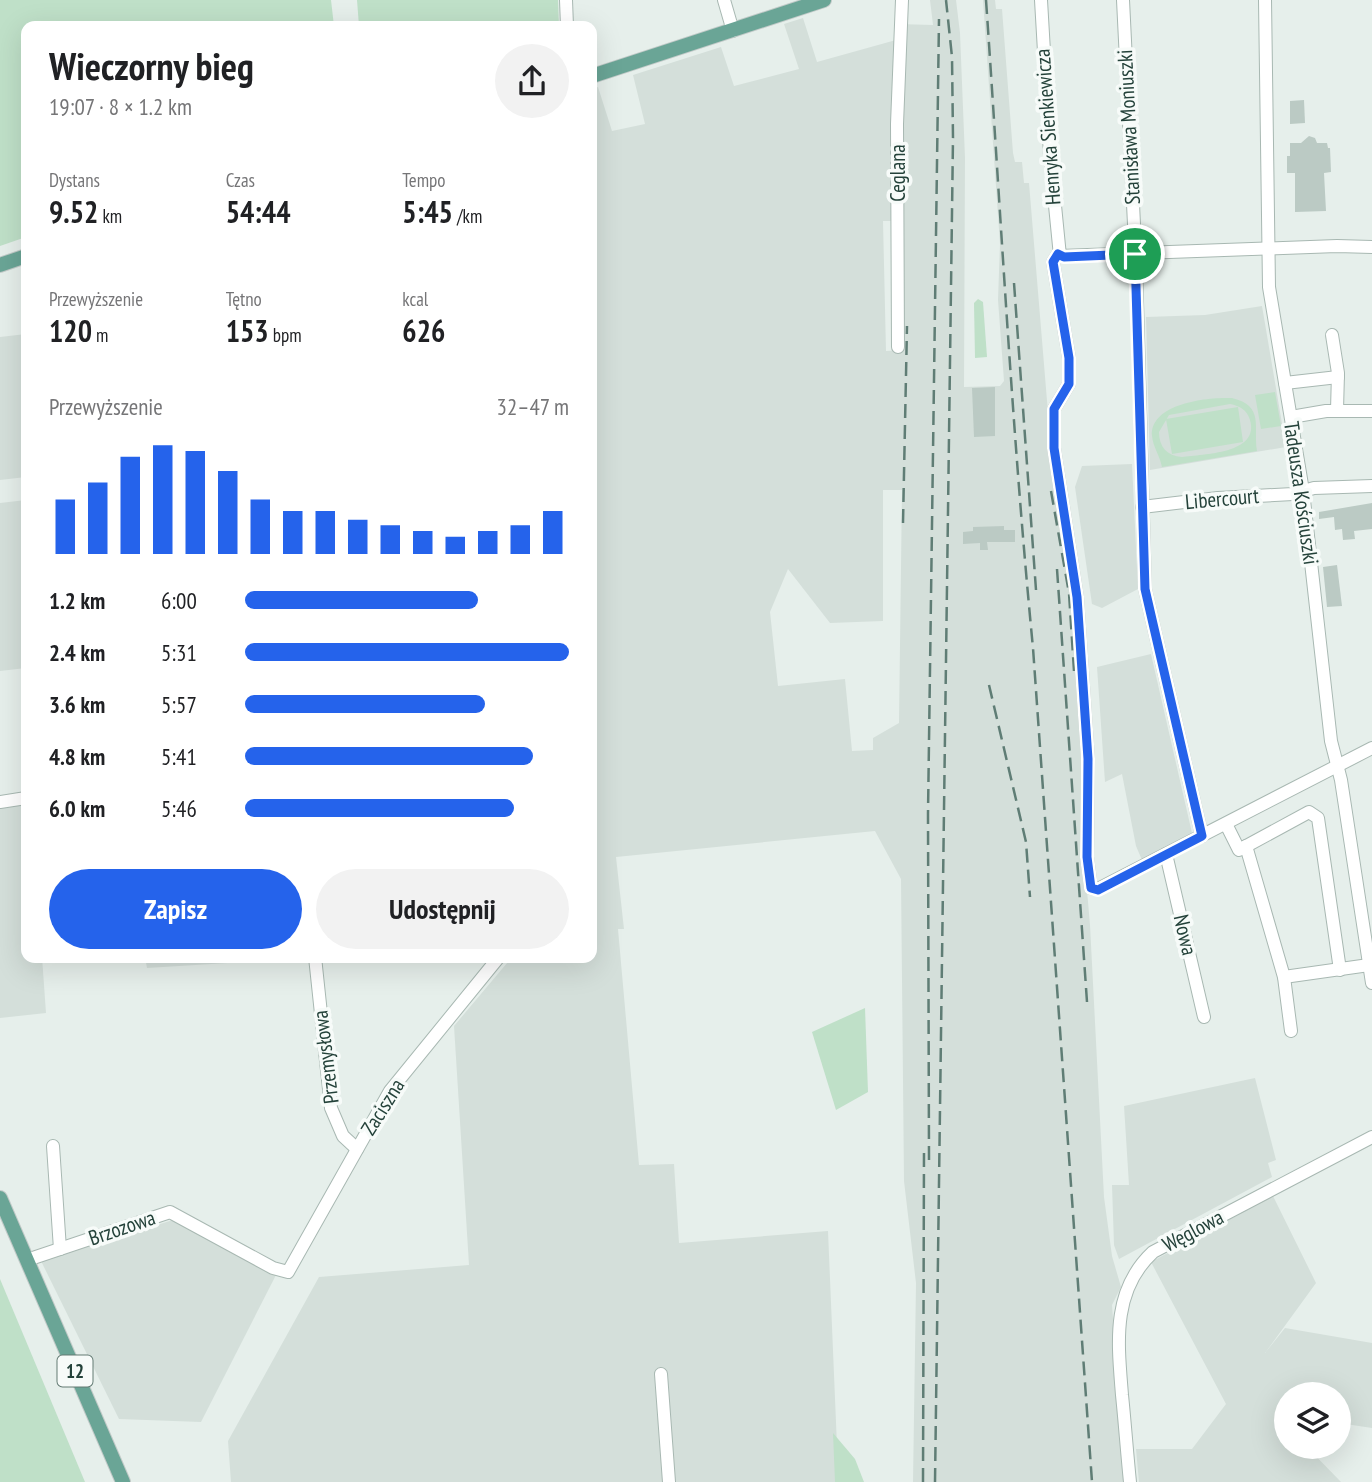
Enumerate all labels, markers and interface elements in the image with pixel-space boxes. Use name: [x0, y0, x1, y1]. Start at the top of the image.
text: Wieczorny bieg: [49, 41, 254, 90]
button: share: [495, 44, 569, 118]
street label: Henryka Sienkiewicza: [1029, 48, 1066, 206]
street label: Stanisława Moniuszki: [1111, 49, 1146, 205]
text: 19:07 · 8 × 1.2 km: [49, 92, 192, 121]
street label: Ceglana: [884, 144, 911, 202]
text: Dystans: [49, 168, 100, 192]
text: Czas: [226, 168, 255, 192]
text: Tempo: [402, 168, 446, 192]
text: 9.52: [49, 192, 98, 231]
text: 54:44: [226, 192, 291, 231]
text: 5:45: [402, 192, 453, 231]
text: km: [98, 204, 122, 228]
text: /km: [453, 204, 482, 228]
pin: [1105, 224, 1165, 284]
icon: arrive: [1116, 235, 1154, 273]
text: Przewyższenie: [49, 287, 143, 311]
text: Tętno: [226, 287, 262, 311]
text: kcal: [402, 287, 428, 311]
text: 120: [49, 311, 92, 350]
text: 153: [226, 311, 269, 350]
text: 626: [402, 311, 445, 350]
text: m: [92, 323, 108, 347]
text: bpm: [269, 323, 302, 347]
text: Przewyższenie: [49, 392, 163, 421]
text: 32–47 m: [497, 392, 569, 421]
street label: Tadeusza Kościuszki: [1278, 419, 1325, 566]
street label: Libercourt: [1184, 482, 1260, 515]
text: 1.2 km: [49, 586, 105, 615]
text: 6:00: [161, 586, 197, 615]
text: 2.4 km: [49, 638, 105, 667]
text: 5:31: [161, 638, 197, 667]
text: 3.6 km: [49, 690, 105, 719]
text: 5:57: [161, 690, 197, 719]
text: 4.8 km: [49, 742, 105, 771]
text: 5:41: [161, 742, 197, 771]
text: 6.0 km: [49, 794, 105, 823]
text: 5:46: [161, 794, 197, 823]
button: Zapisz: [49, 869, 302, 949]
button: Udostępnij: [316, 869, 569, 949]
street label: Nowa: [1168, 912, 1203, 958]
street label: Przemysłowa: [306, 1009, 345, 1105]
street label: Zaciszna: [355, 1073, 410, 1140]
street label: Węglowa: [1158, 1203, 1228, 1258]
street label: Brzozowa: [85, 1204, 159, 1251]
road number: 12: [57, 1356, 92, 1386]
map controls: [1274, 1382, 1351, 1459]
button: layers: [1274, 1382, 1351, 1459]

